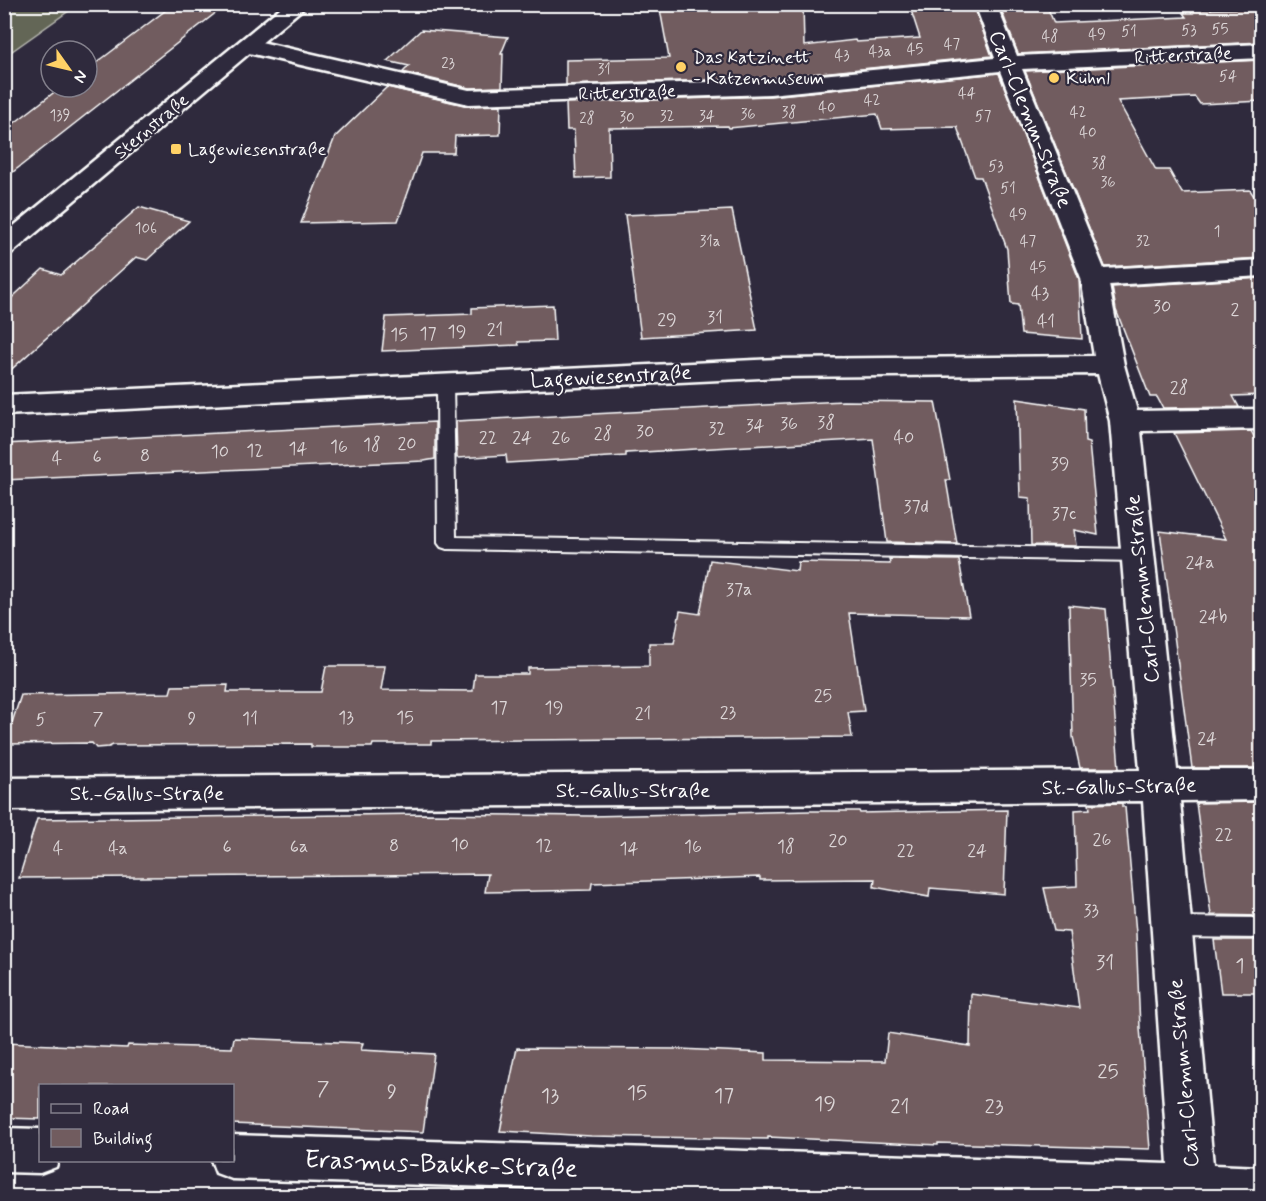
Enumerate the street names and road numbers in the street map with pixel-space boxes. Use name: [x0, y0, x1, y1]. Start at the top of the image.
street label: Carl-Clemm-Straße: [982, 26, 1078, 212]
street label: Ritterstraße: [1134, 41, 1232, 71]
street label: Ritterstraße: [578, 79, 676, 107]
street label: Sternstraße: [109, 88, 194, 165]
street label: Lagewiesenstraße: [530, 359, 692, 397]
street label: Carl-Clemm-Straße: [1119, 493, 1167, 684]
street label: St.-Gallus-Straße: [1041, 772, 1197, 802]
street label: St.-Gallus-Straße: [556, 777, 710, 805]
street label: St.-Gallus-Straße: [70, 780, 224, 808]
street label: Carl-Clemm-Straße: [1162, 977, 1206, 1168]
street label: Erasmus-Bakke-Straße: [304, 1143, 578, 1187]

